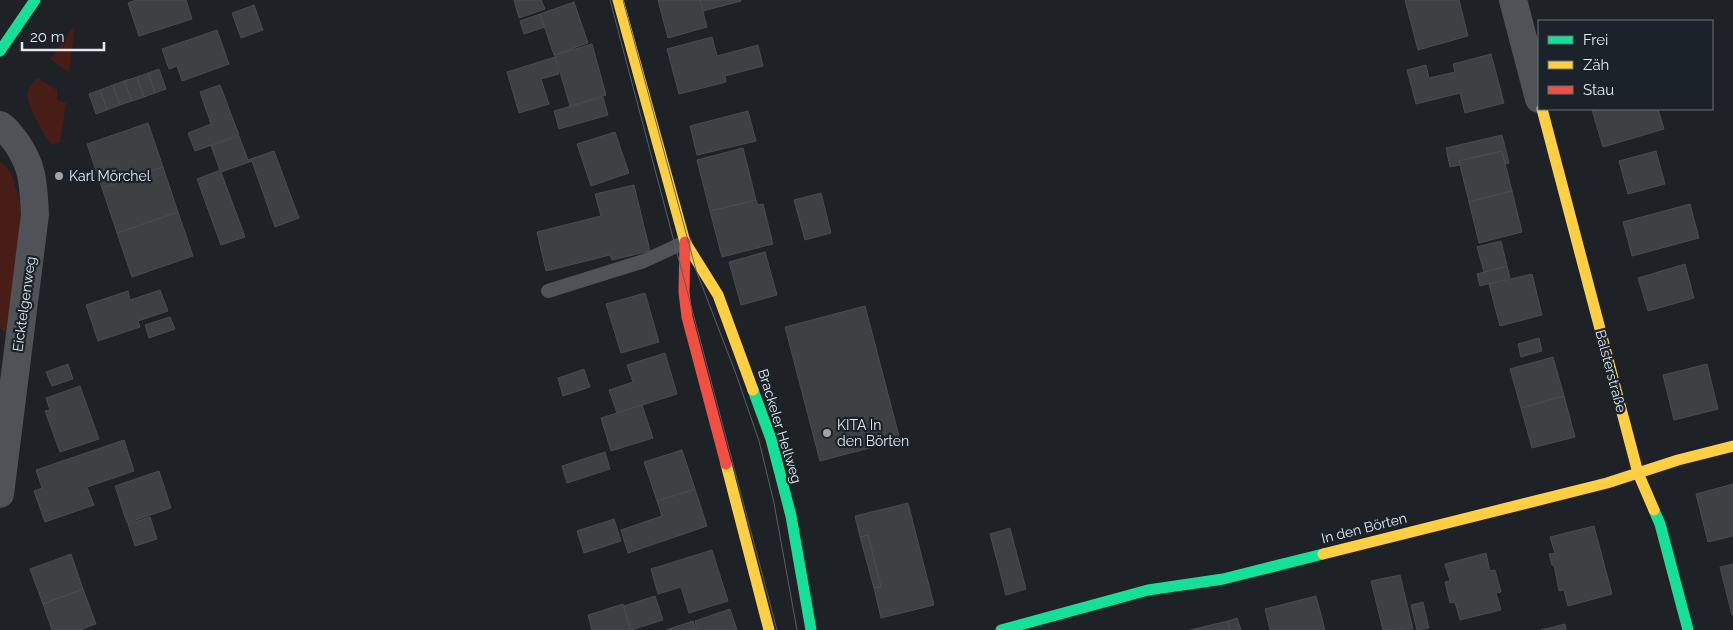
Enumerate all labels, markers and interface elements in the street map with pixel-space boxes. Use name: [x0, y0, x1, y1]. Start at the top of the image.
scale bar: [22, 20, 105, 52]
legend: [1538, 20, 1713, 110]
text: 20 m: [30, 28, 65, 46]
text: Frei: [1583, 31, 1608, 49]
text: Zäh: [1583, 56, 1609, 74]
text: Stau: [1583, 81, 1614, 99]
place label: Karl Mörchel: [69, 168, 151, 184]
marker: Karl Mörchel: [53, 170, 65, 182]
street label: Eicktelgenweg: [9, 255, 39, 353]
street label: Balsterstraße: [1592, 328, 1630, 414]
street label: Brackeler Hellweg: [755, 367, 805, 485]
place label: KITA In den Börten: [837, 417, 909, 449]
marker: KITA In den Börten: [821, 427, 833, 439]
street label: In den Börten: [1320, 510, 1408, 546]

